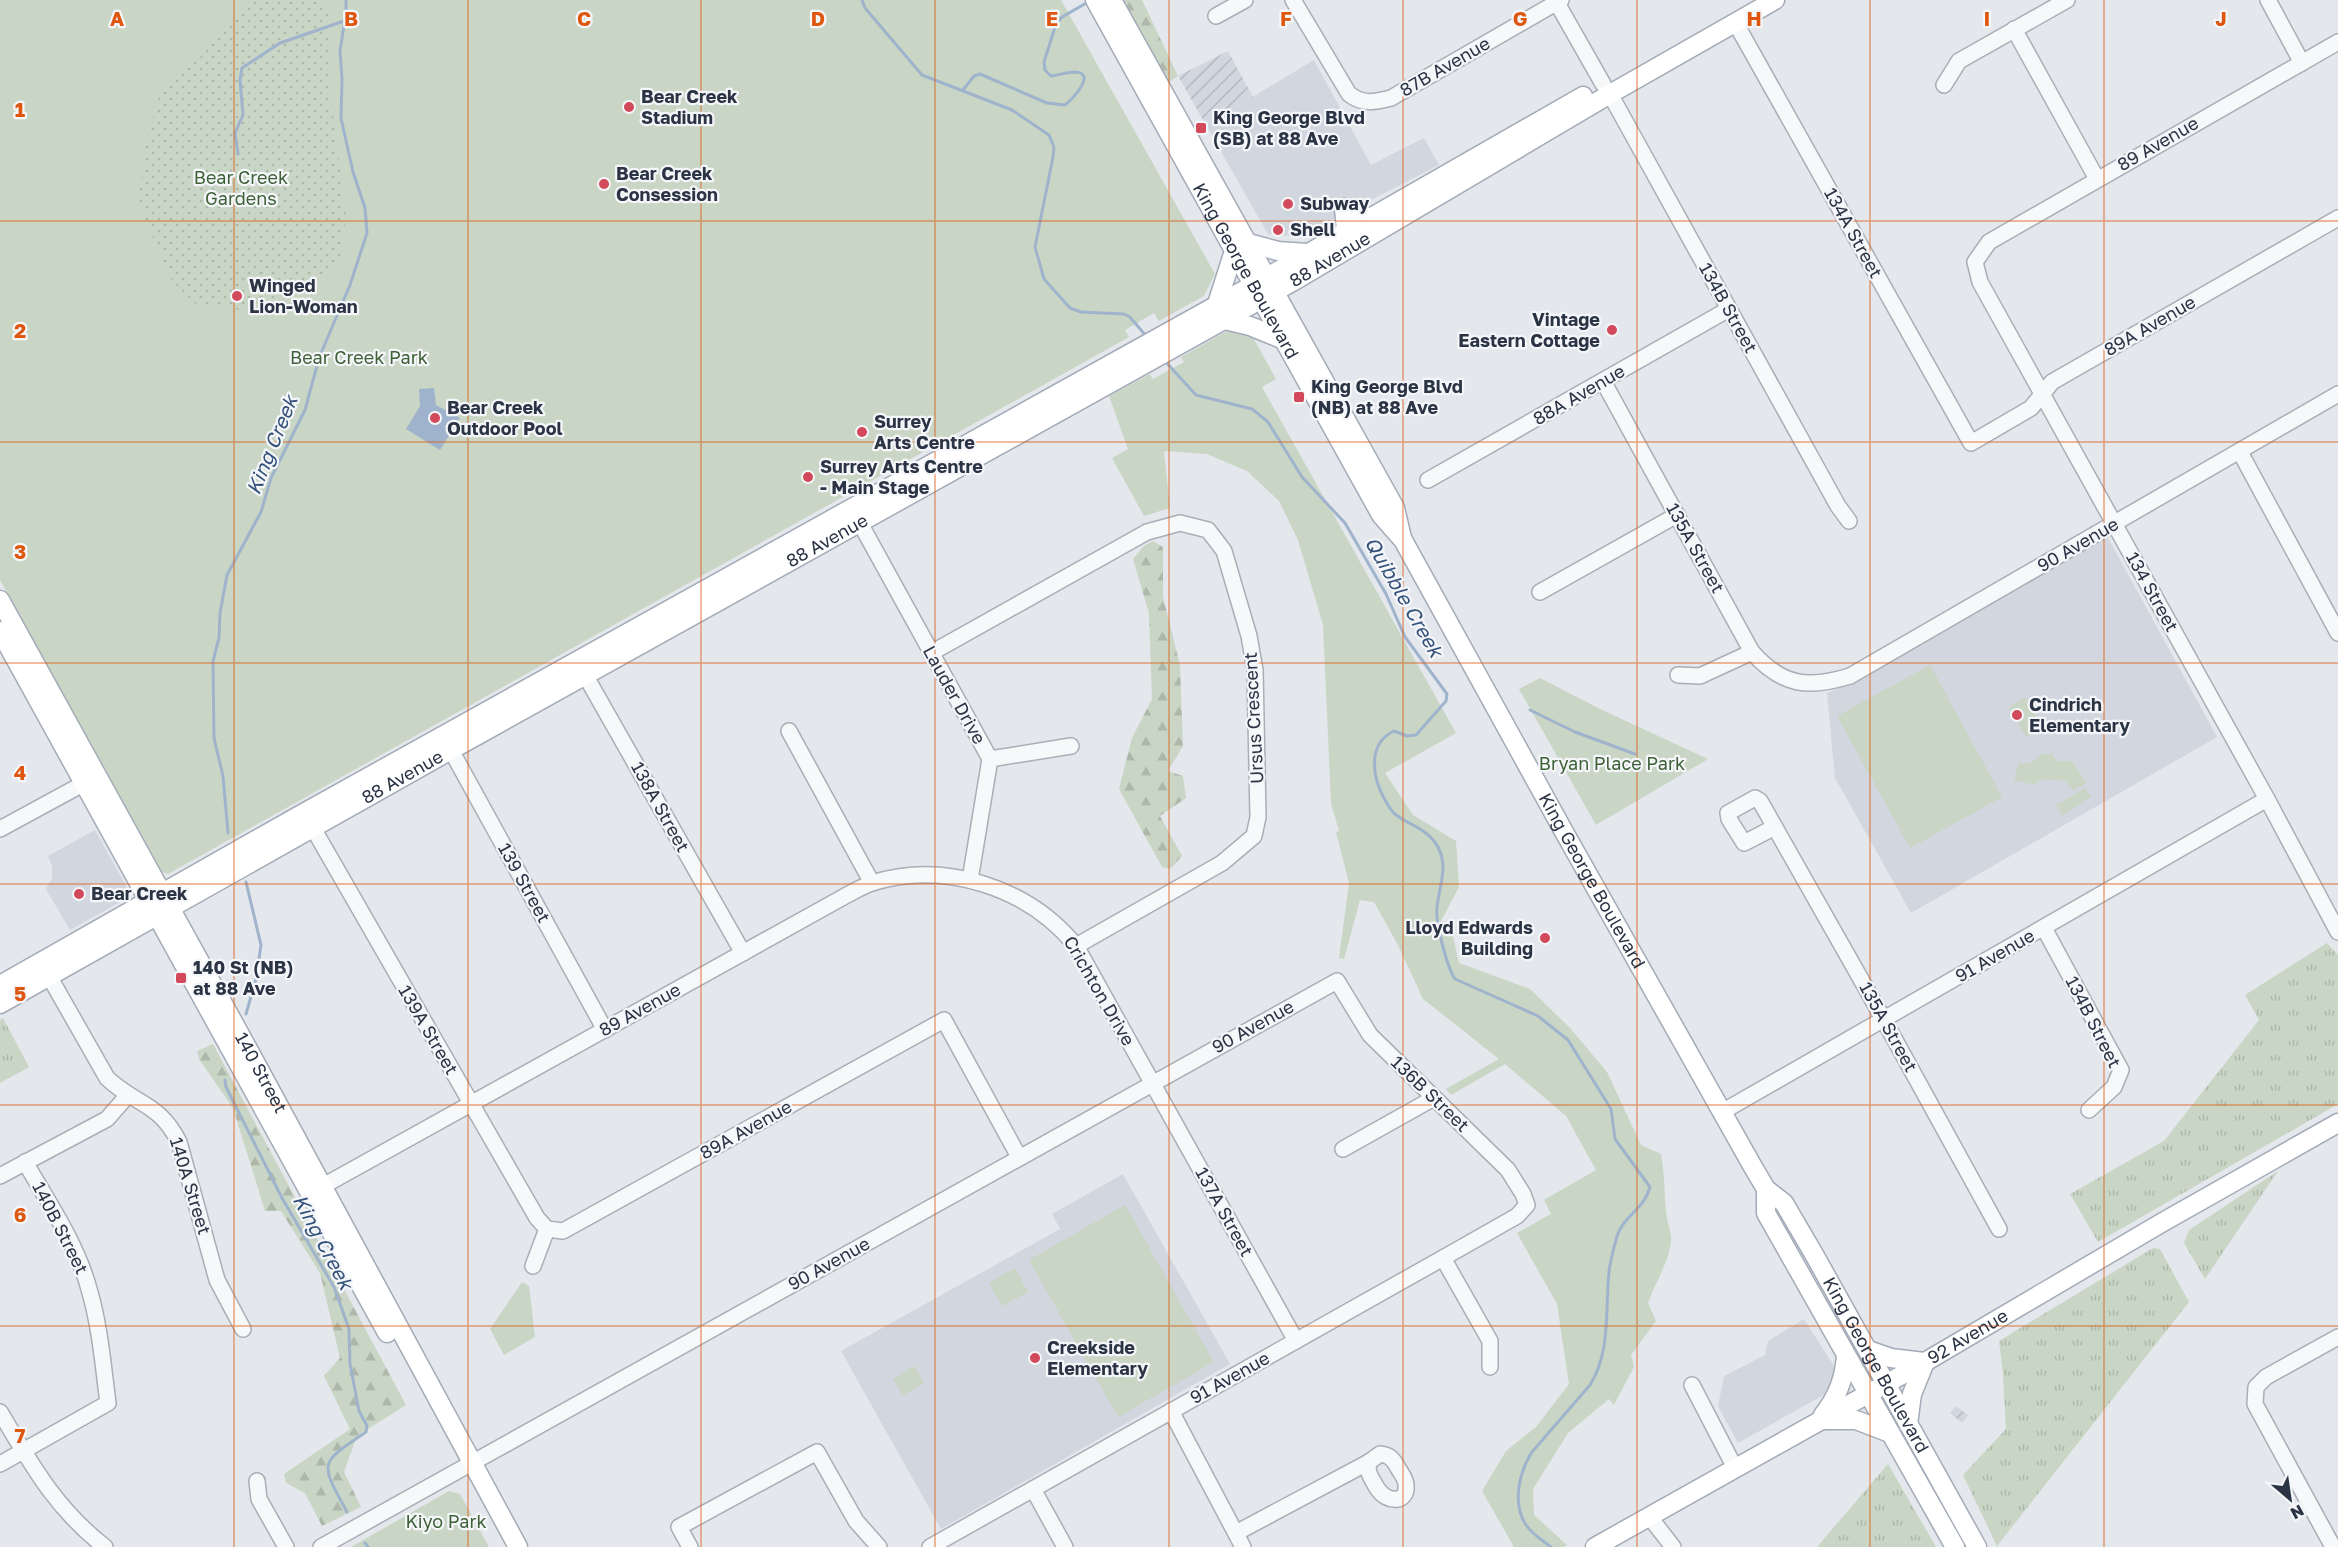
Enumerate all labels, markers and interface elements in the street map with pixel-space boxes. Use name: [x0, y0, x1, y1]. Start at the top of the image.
text: A: [110, 6, 124, 30]
text: B: [344, 6, 358, 30]
text: C: [577, 6, 591, 30]
text: D: [811, 6, 825, 30]
text: E: [1046, 6, 1058, 30]
text: F: [1280, 6, 1292, 30]
text: G: [1513, 6, 1527, 30]
text: H: [1746, 6, 1762, 30]
text: I: [1984, 6, 1990, 30]
text: J: [2215, 6, 2227, 30]
street label: 87B Avenue: [1395, 31, 1494, 101]
place label: Bear Creek Stadium: [641, 85, 738, 128]
text: 1: [15, 97, 25, 121]
marker: Bear Creek Stadium: [622, 100, 636, 114]
place label: King George Blvd (SB) at 88 Ave: [1213, 106, 1365, 149]
street label: 89 Avenue: [2113, 111, 2202, 175]
marker: King George Blvd (SB) at 88 Ave: [1194, 121, 1208, 135]
place label: Bear Creek Consession: [616, 162, 718, 205]
park label: Bear Creek Gardens: [194, 166, 288, 209]
marker: Bear Creek Consession: [597, 177, 611, 191]
street label: King George Boulevard: [1189, 179, 1304, 362]
street label: 134A Street: [1820, 183, 1888, 282]
place label: Subway: [1300, 192, 1369, 214]
marker: Subway: [1281, 197, 1295, 211]
place label: Shell: [1290, 218, 1336, 240]
marker: Shell: [1271, 223, 1285, 237]
street label: 88 Avenue: [1285, 226, 1374, 291]
street label: 134B Street: [1695, 258, 1763, 357]
place label: Winged Lion-Woman: [249, 274, 358, 317]
marker: Winged Lion-Woman: [230, 289, 244, 303]
street label: 89A Avenue: [2100, 290, 2199, 360]
place label: Vintage Eastern Cottage: [1458, 308, 1600, 351]
text: 2: [14, 318, 26, 342]
marker: Vintage Eastern Cottage: [1605, 323, 1619, 337]
park label: Bear Creek Park: [290, 346, 428, 368]
street label: 88A Avenue: [1529, 359, 1628, 429]
place label: King George Blvd (NB) at 88 Ave: [1311, 375, 1463, 418]
water label: King Creek: [240, 389, 304, 498]
marker: King George Blvd (NB) at 88 Ave: [1292, 390, 1306, 404]
place label: Bear Creek Outdoor Pool: [447, 396, 562, 439]
place label: Surrey Arts Centre: [874, 410, 975, 453]
marker: Bear Creek Outdoor Pool: [428, 411, 442, 425]
marker: Surrey Arts Centre: [855, 425, 869, 439]
place label: Surrey Arts Centre - Main Stage: [820, 455, 983, 498]
marker: Surrey Arts Centre - Main Stage: [801, 470, 815, 484]
street label: 135A Street: [1662, 499, 1730, 596]
street label: 88 Avenue: [782, 508, 871, 571]
street label: 90 Avenue: [2033, 512, 2122, 576]
water label: Quibble Creek: [1361, 532, 1450, 663]
text: 3: [14, 539, 26, 563]
street label: 134 Street: [2122, 548, 2184, 635]
street label: Lauder Drive: [919, 641, 991, 748]
street label: Ursus Crescent: [1239, 652, 1267, 785]
place label: Cindrich Elementary: [2029, 693, 2130, 736]
marker: Cindrich Elementary: [2010, 708, 2024, 722]
street label: 88 Avenue: [357, 745, 447, 808]
park label: Bryan Place Park: [1539, 752, 1685, 774]
street label: 138A Street: [627, 757, 695, 856]
text: 4: [14, 760, 26, 784]
street label: King George Boulevard: [1535, 789, 1651, 972]
street label: 139 Street: [494, 839, 556, 926]
place label: Bear Creek: [91, 882, 188, 904]
marker: Bear Creek: [72, 887, 86, 901]
place label: Lloyd Edwards Building: [1405, 916, 1533, 959]
street label: 91 Avenue: [1951, 924, 2038, 987]
marker: Lloyd Edwards Building: [1538, 931, 1552, 945]
street label: Crichton Drive: [1060, 932, 1140, 1049]
place label: 140 St (NB) at 88 Ave: [193, 956, 293, 999]
marker: 140 St (NB) at 88 Ave: [174, 971, 188, 985]
street label: 134B Street: [2061, 972, 2126, 1071]
street label: 89 Avenue: [595, 978, 684, 1041]
street label: 135A Street: [1855, 978, 1923, 1075]
text: 5: [14, 981, 26, 1005]
street label: 139A Street: [394, 981, 463, 1078]
street label: 90 Avenue: [1208, 995, 1297, 1058]
street label: 140 Street: [231, 1028, 293, 1117]
street label: 136B Street: [1387, 1051, 1474, 1136]
street label: 89A Avenue: [696, 1095, 795, 1163]
street label: 140A Street: [166, 1134, 216, 1237]
street label: 137A Street: [1191, 1163, 1258, 1260]
street label: 140B Street: [28, 1178, 94, 1277]
water label: King Creek: [288, 1190, 360, 1296]
text: 6: [14, 1202, 26, 1226]
street label: 90 Avenue: [784, 1232, 873, 1295]
street label: King George Boulevard: [1819, 1273, 1934, 1456]
street label: 92 Avenue: [1923, 1304, 2011, 1368]
place label: Creekside Elementary: [1047, 1336, 1148, 1379]
street label: 91 Avenue: [1186, 1346, 1273, 1408]
marker: Creekside Elementary: [1028, 1351, 1042, 1365]
text: 7: [15, 1423, 26, 1447]
north arrow: [2260, 1469, 2320, 1529]
text: N: [2287, 1500, 2307, 1524]
park label: Kiyo Park: [405, 1510, 487, 1532]

